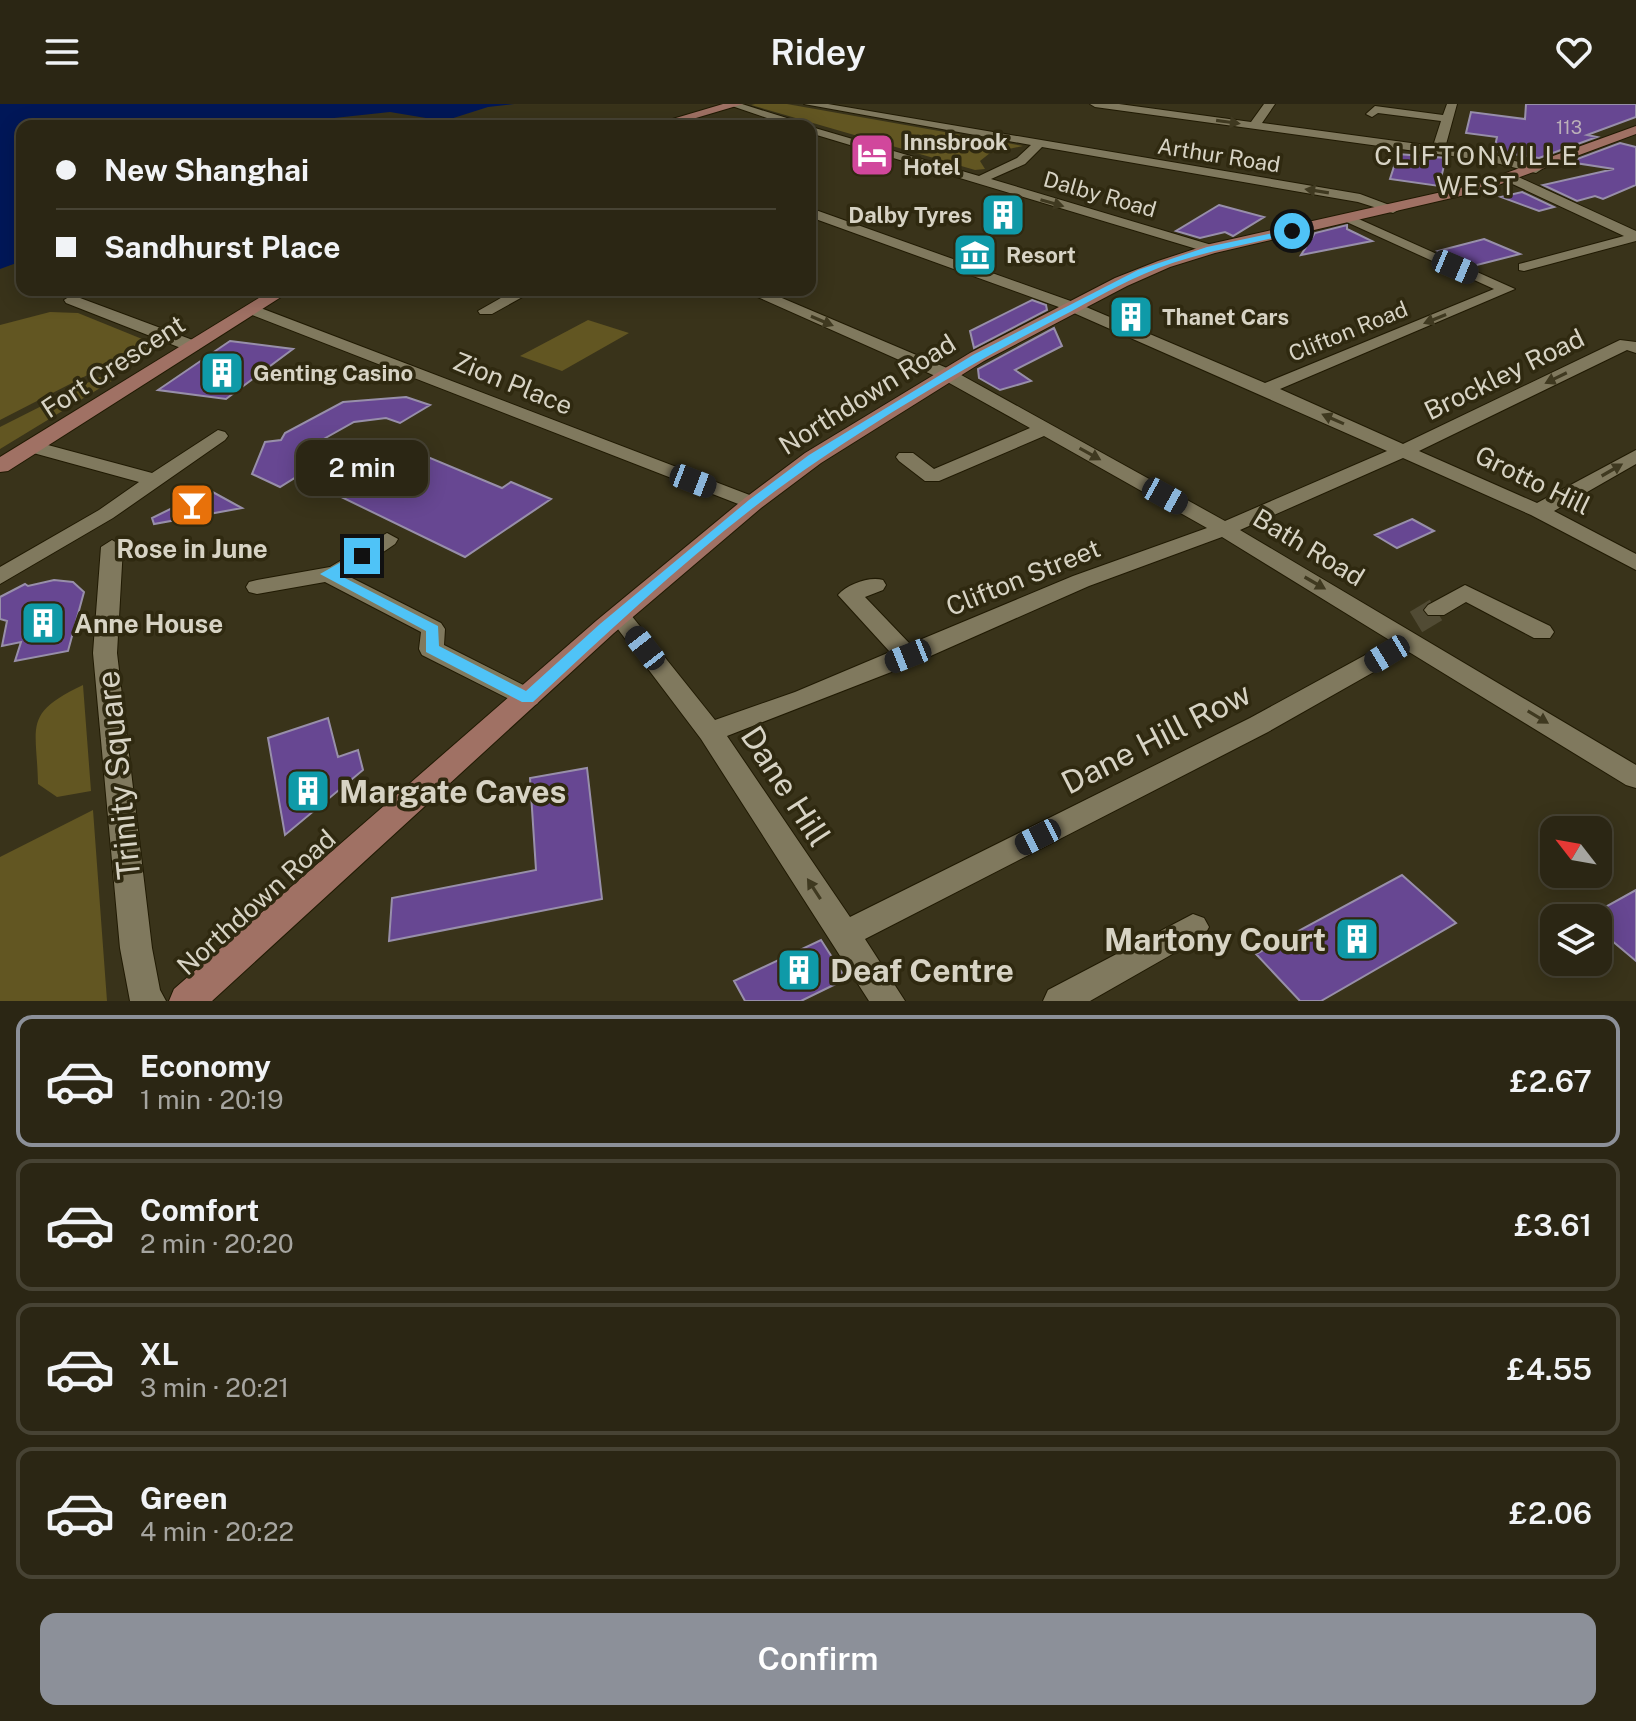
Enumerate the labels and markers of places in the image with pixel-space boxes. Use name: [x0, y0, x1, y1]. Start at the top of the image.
place label: Innsbrook Hotel: [903, 129, 1008, 180]
hotel icon: Innsbrook Hotel: [848, 131, 896, 179]
building icon: Dalby Tyres: [979, 191, 1027, 239]
place label: Dalby Tyres: [848, 202, 972, 228]
museum icon: Resort: [951, 231, 999, 279]
place label: Resort: [1006, 242, 1076, 268]
building icon: Thanet Cars: [1107, 293, 1155, 341]
place label: Thanet Cars: [1162, 304, 1289, 330]
building icon: Genting Casino: [198, 349, 246, 397]
place label: Genting Casino: [253, 360, 413, 386]
bar icon: Rose in June: [168, 481, 216, 529]
place label: Rose in June: [116, 533, 268, 564]
building icon: Anne House: [19, 599, 67, 647]
place label: Anne House: [74, 608, 223, 639]
building icon: Margate Caves: [284, 767, 332, 815]
place label: Margate Caves: [339, 773, 566, 810]
building icon: Martony Court: [1333, 915, 1381, 963]
place label: Martony Court: [1104, 921, 1326, 958]
building icon: Deaf Centre: [775, 946, 823, 994]
place label: Deaf Centre: [830, 952, 1014, 989]

